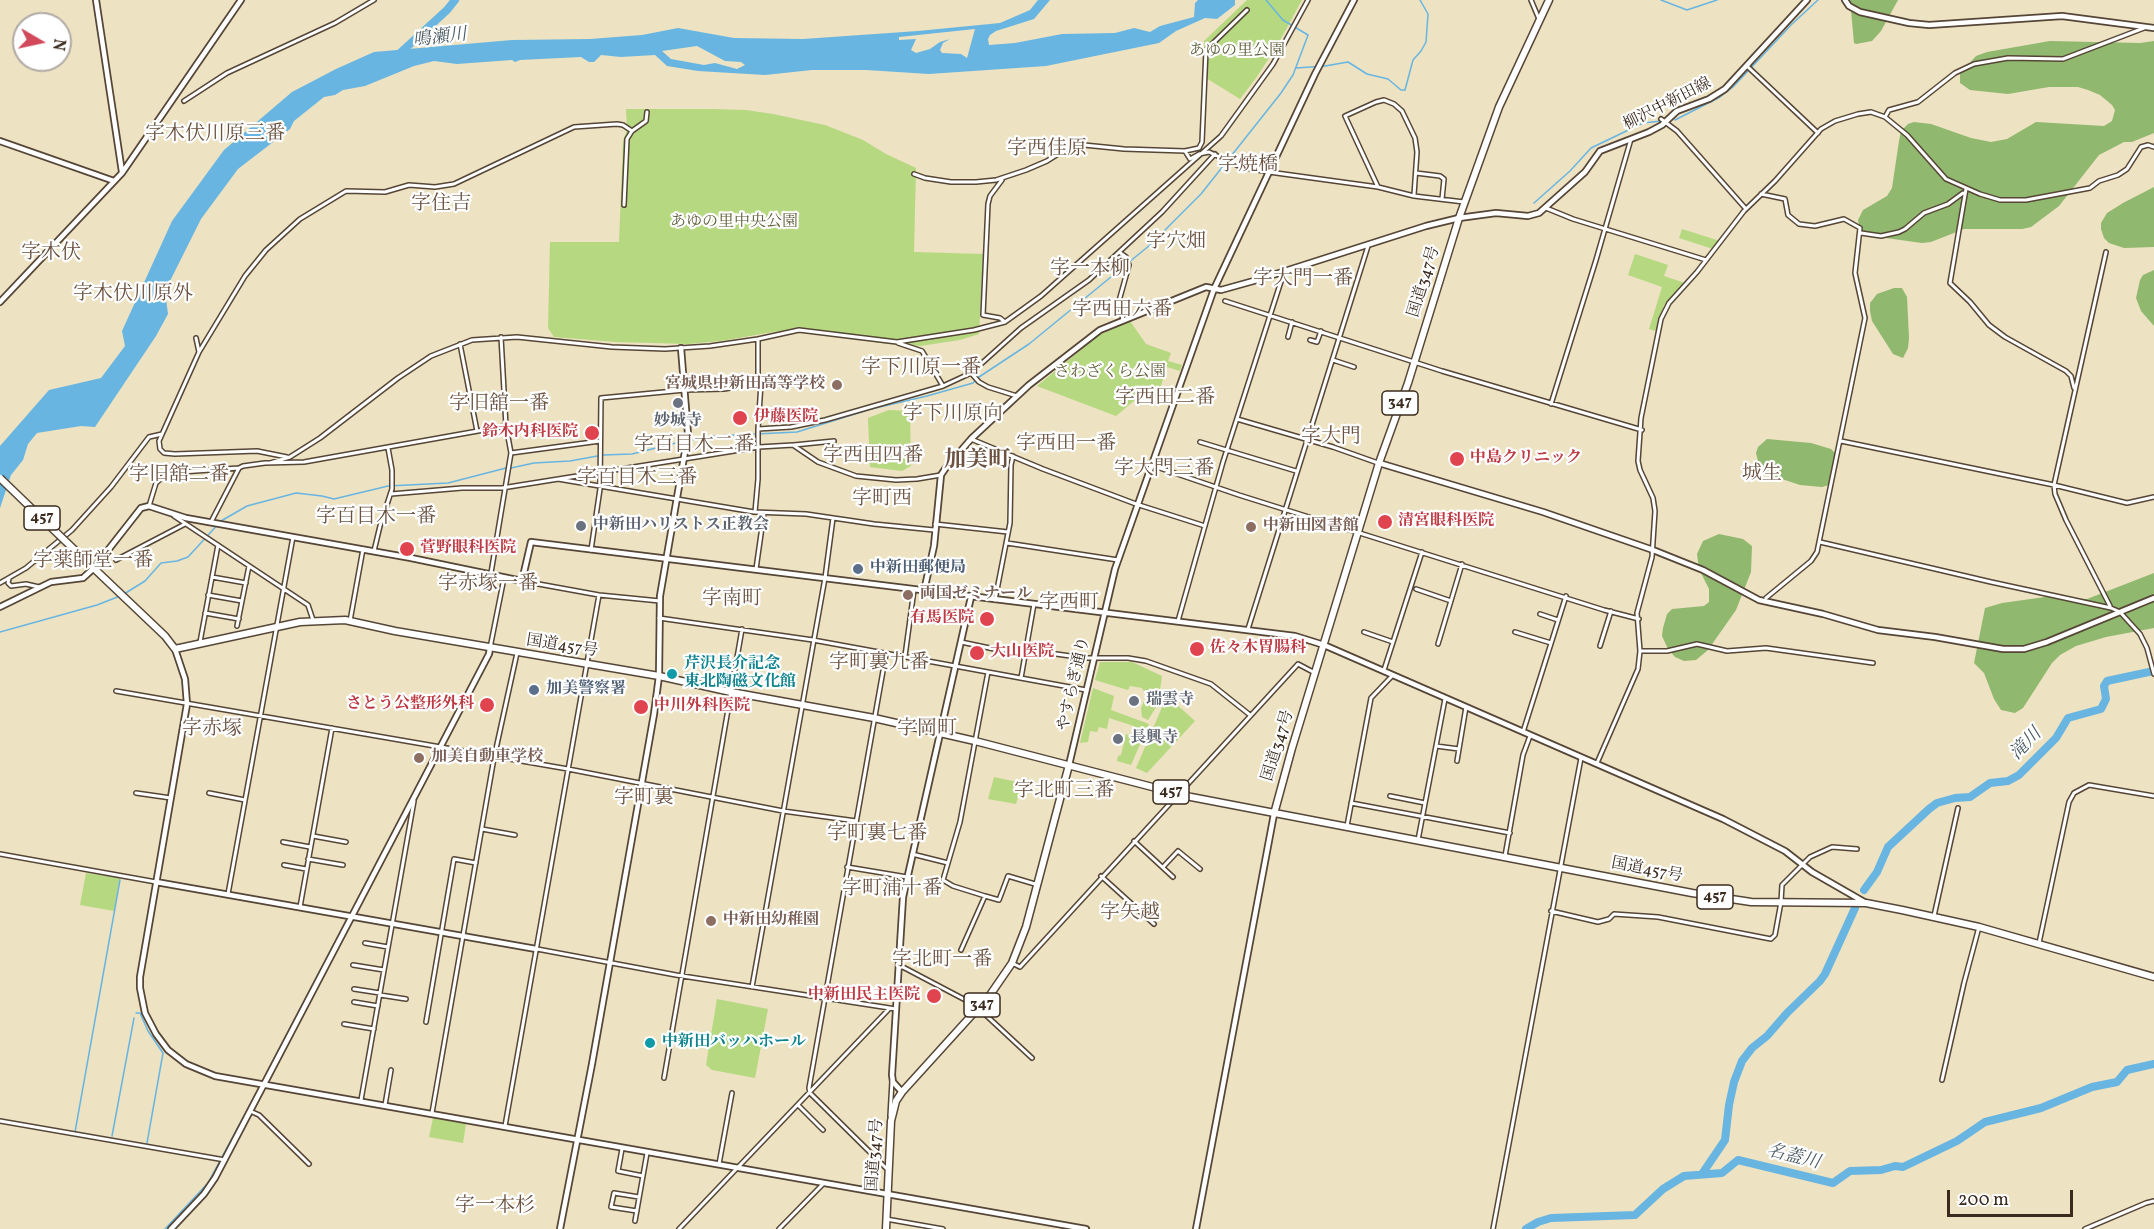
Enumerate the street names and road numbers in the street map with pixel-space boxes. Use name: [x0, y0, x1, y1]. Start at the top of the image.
street label: 柳沢中新田線: [1621, 75, 1715, 135]
street label: 国道347号: [1405, 244, 1445, 320]
road number: 347: [1382, 391, 1418, 415]
road number: 457: [24, 506, 60, 530]
street label: 国道457号: [525, 632, 599, 662]
street label: やすらぎ通り: [1055, 635, 1095, 733]
street label: 国道347号: [1259, 708, 1299, 784]
road number: 457: [1153, 780, 1189, 804]
street label: 国道457号: [1610, 855, 1684, 887]
road number: 457: [1697, 885, 1733, 909]
road number: 347: [964, 993, 1000, 1017]
street label: 国道347号: [864, 1118, 888, 1192]

